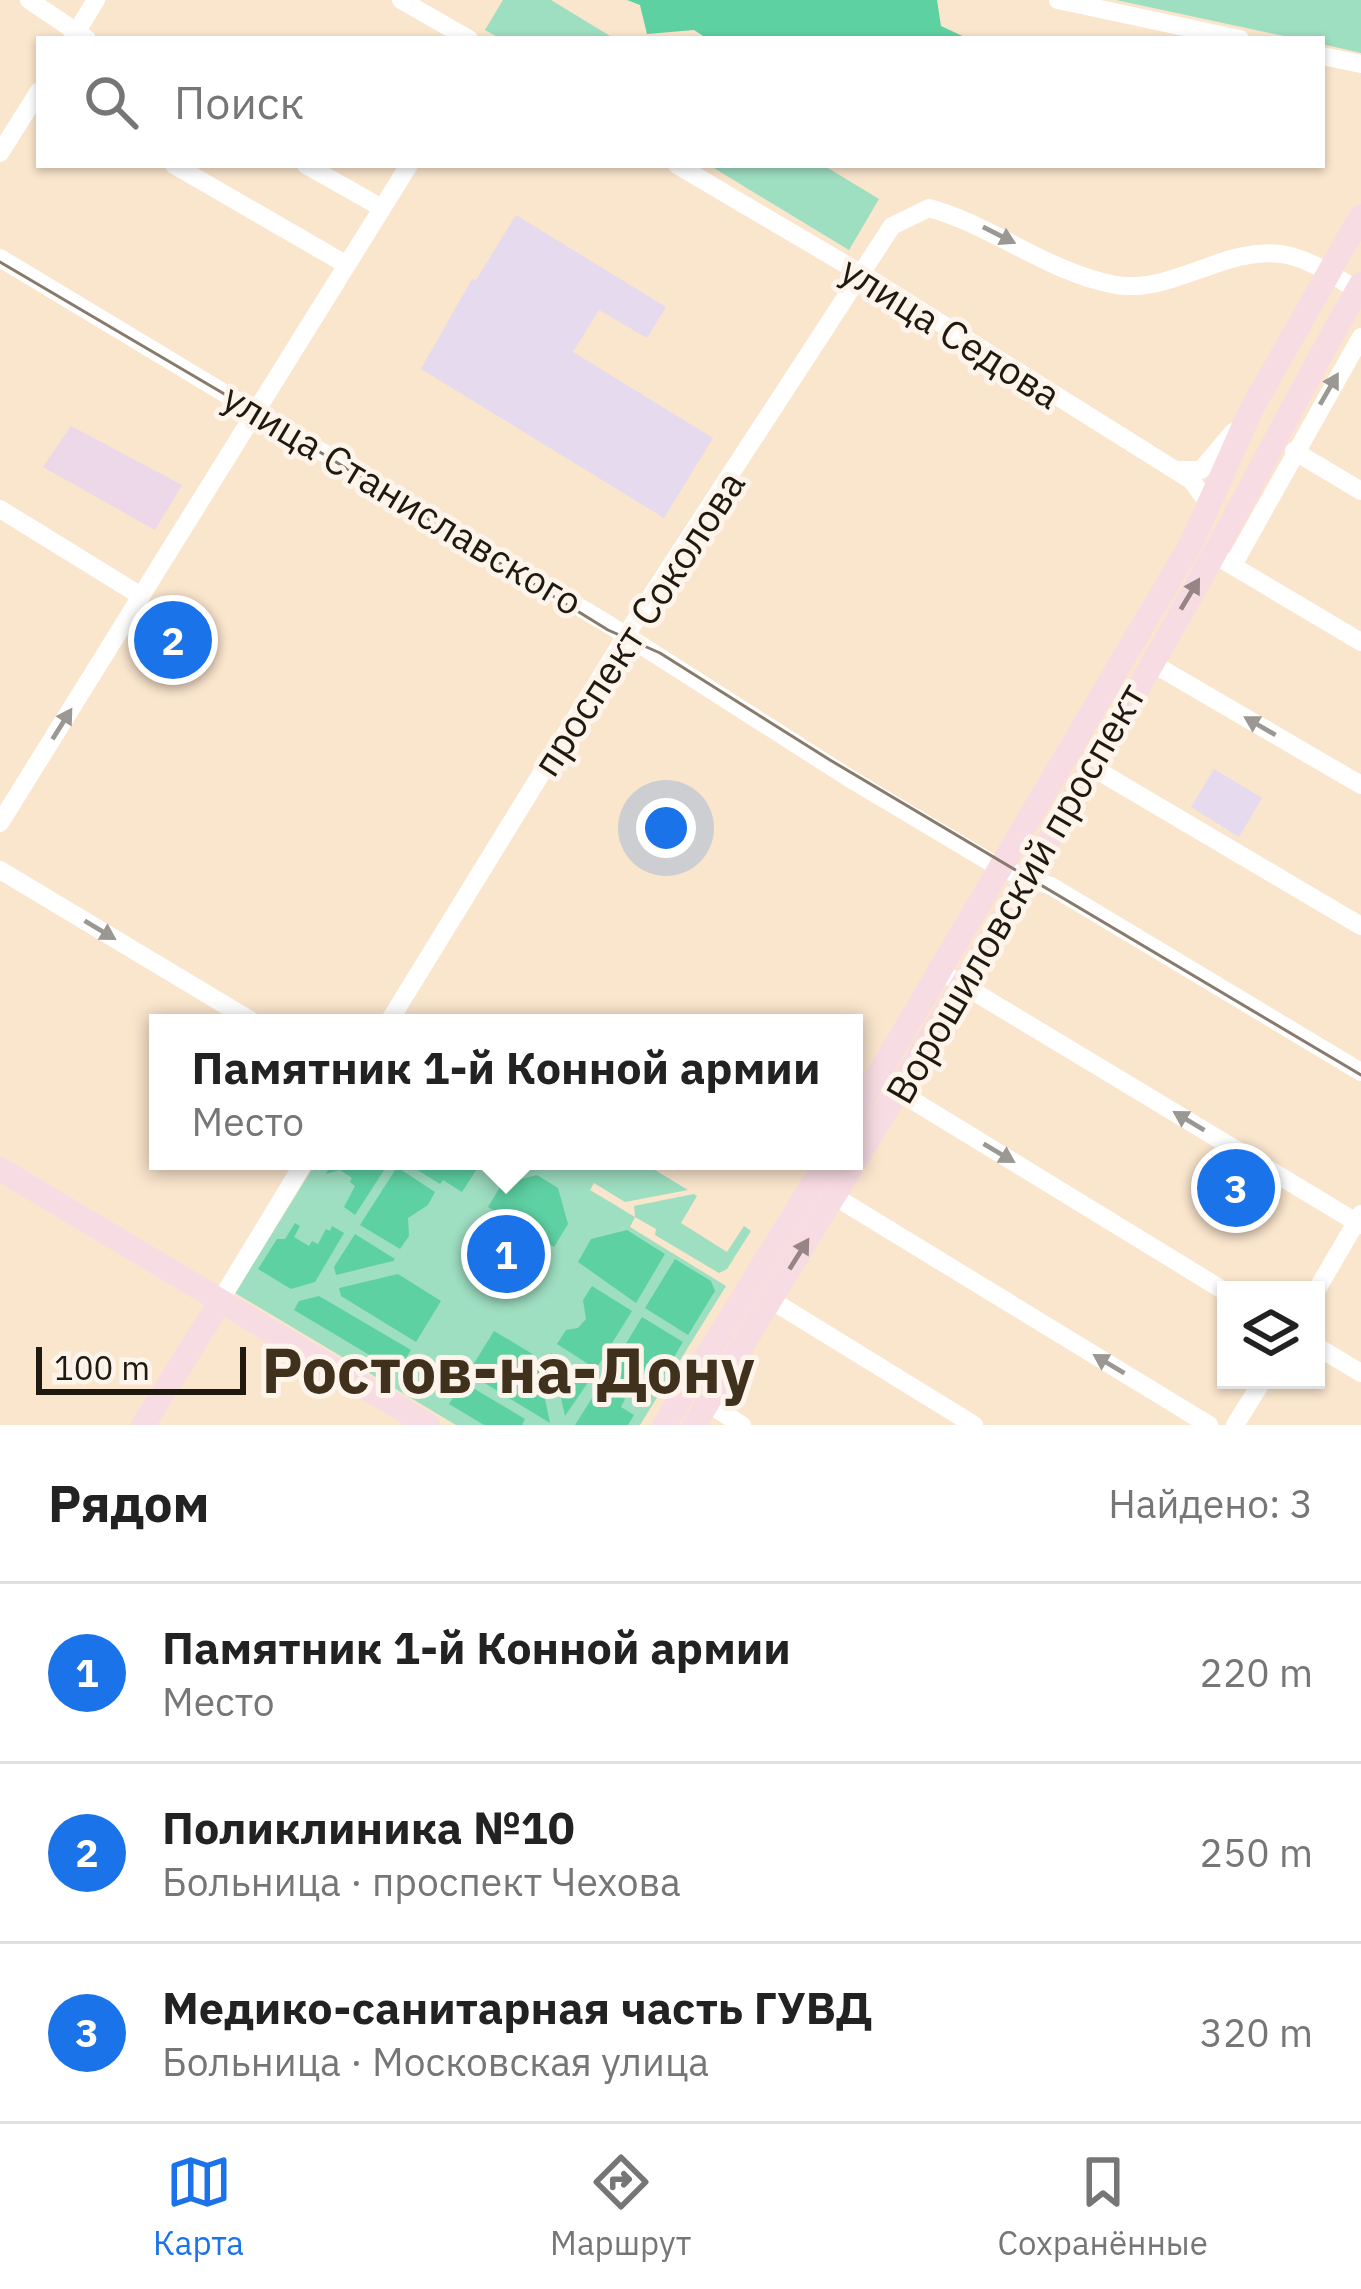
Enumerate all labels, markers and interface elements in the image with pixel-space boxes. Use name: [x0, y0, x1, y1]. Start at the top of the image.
search box: [36, 36, 1325, 168]
icon: search: [78, 69, 144, 135]
text: Поиск: [174, 73, 304, 131]
one-way arrow: [981, 225, 1016, 245]
street label: улица Седова: [831, 244, 1071, 420]
street label: улица Станиславского: [214, 371, 592, 627]
one-way arrow: [1318, 372, 1339, 406]
street label: проспект Соколова: [520, 461, 756, 785]
one-way arrow: [1179, 577, 1200, 611]
pin: 2: [134, 595, 212, 685]
street label: Ворошиловский проспект: [874, 673, 1156, 1113]
one-way arrow: [51, 707, 72, 741]
one-way arrow: [1243, 717, 1277, 738]
your location: [636, 798, 696, 858]
one-way arrow: [83, 919, 117, 940]
popup: [149, 1014, 863, 1170]
text: Памятник 1-й Конной армии: [192, 1038, 820, 1096]
text: Место: [192, 1096, 304, 1147]
one-way arrow: [1172, 1111, 1206, 1132]
one-way arrow: [982, 1141, 1015, 1163]
pin: 3: [1197, 1143, 1275, 1233]
pin: 1: [467, 1209, 545, 1299]
one-way arrow: [788, 1237, 809, 1271]
map controls: [1217, 1281, 1325, 1389]
button: layers: [1217, 1281, 1325, 1389]
district label: Ростов-на-Дону: [261, 1328, 755, 1410]
scale bar: [36, 1341, 246, 1394]
text: 100 m: [54, 1346, 150, 1389]
one-way arrow: [1092, 1354, 1126, 1375]
text: Рядом: [48, 1470, 210, 1536]
text: Найдено: 3: [1108, 1478, 1313, 1529]
text: Памятник 1-й Конной армии: [162, 1618, 791, 1676]
text: 1: [75, 1647, 99, 1698]
text: 220 m: [1200, 1647, 1313, 1698]
text: Место: [162, 1676, 275, 1727]
text: Поликлиника №10: [162, 1798, 575, 1856]
text: 2: [75, 1827, 99, 1878]
text: 250 m: [1200, 1827, 1313, 1878]
text: Больница · проспект Чехова: [162, 1856, 681, 1907]
text: Медико-санитарная часть ГУВД: [162, 1978, 872, 2036]
text: 3: [75, 2007, 99, 2058]
text: 320 m: [1200, 2007, 1313, 2058]
text: Больница · Московская улица: [162, 2036, 709, 2087]
tab: Карта: [153, 2149, 244, 2264]
tab: Маршрут: [550, 2149, 691, 2264]
tab: Сохранённые: [997, 2149, 1208, 2264]

